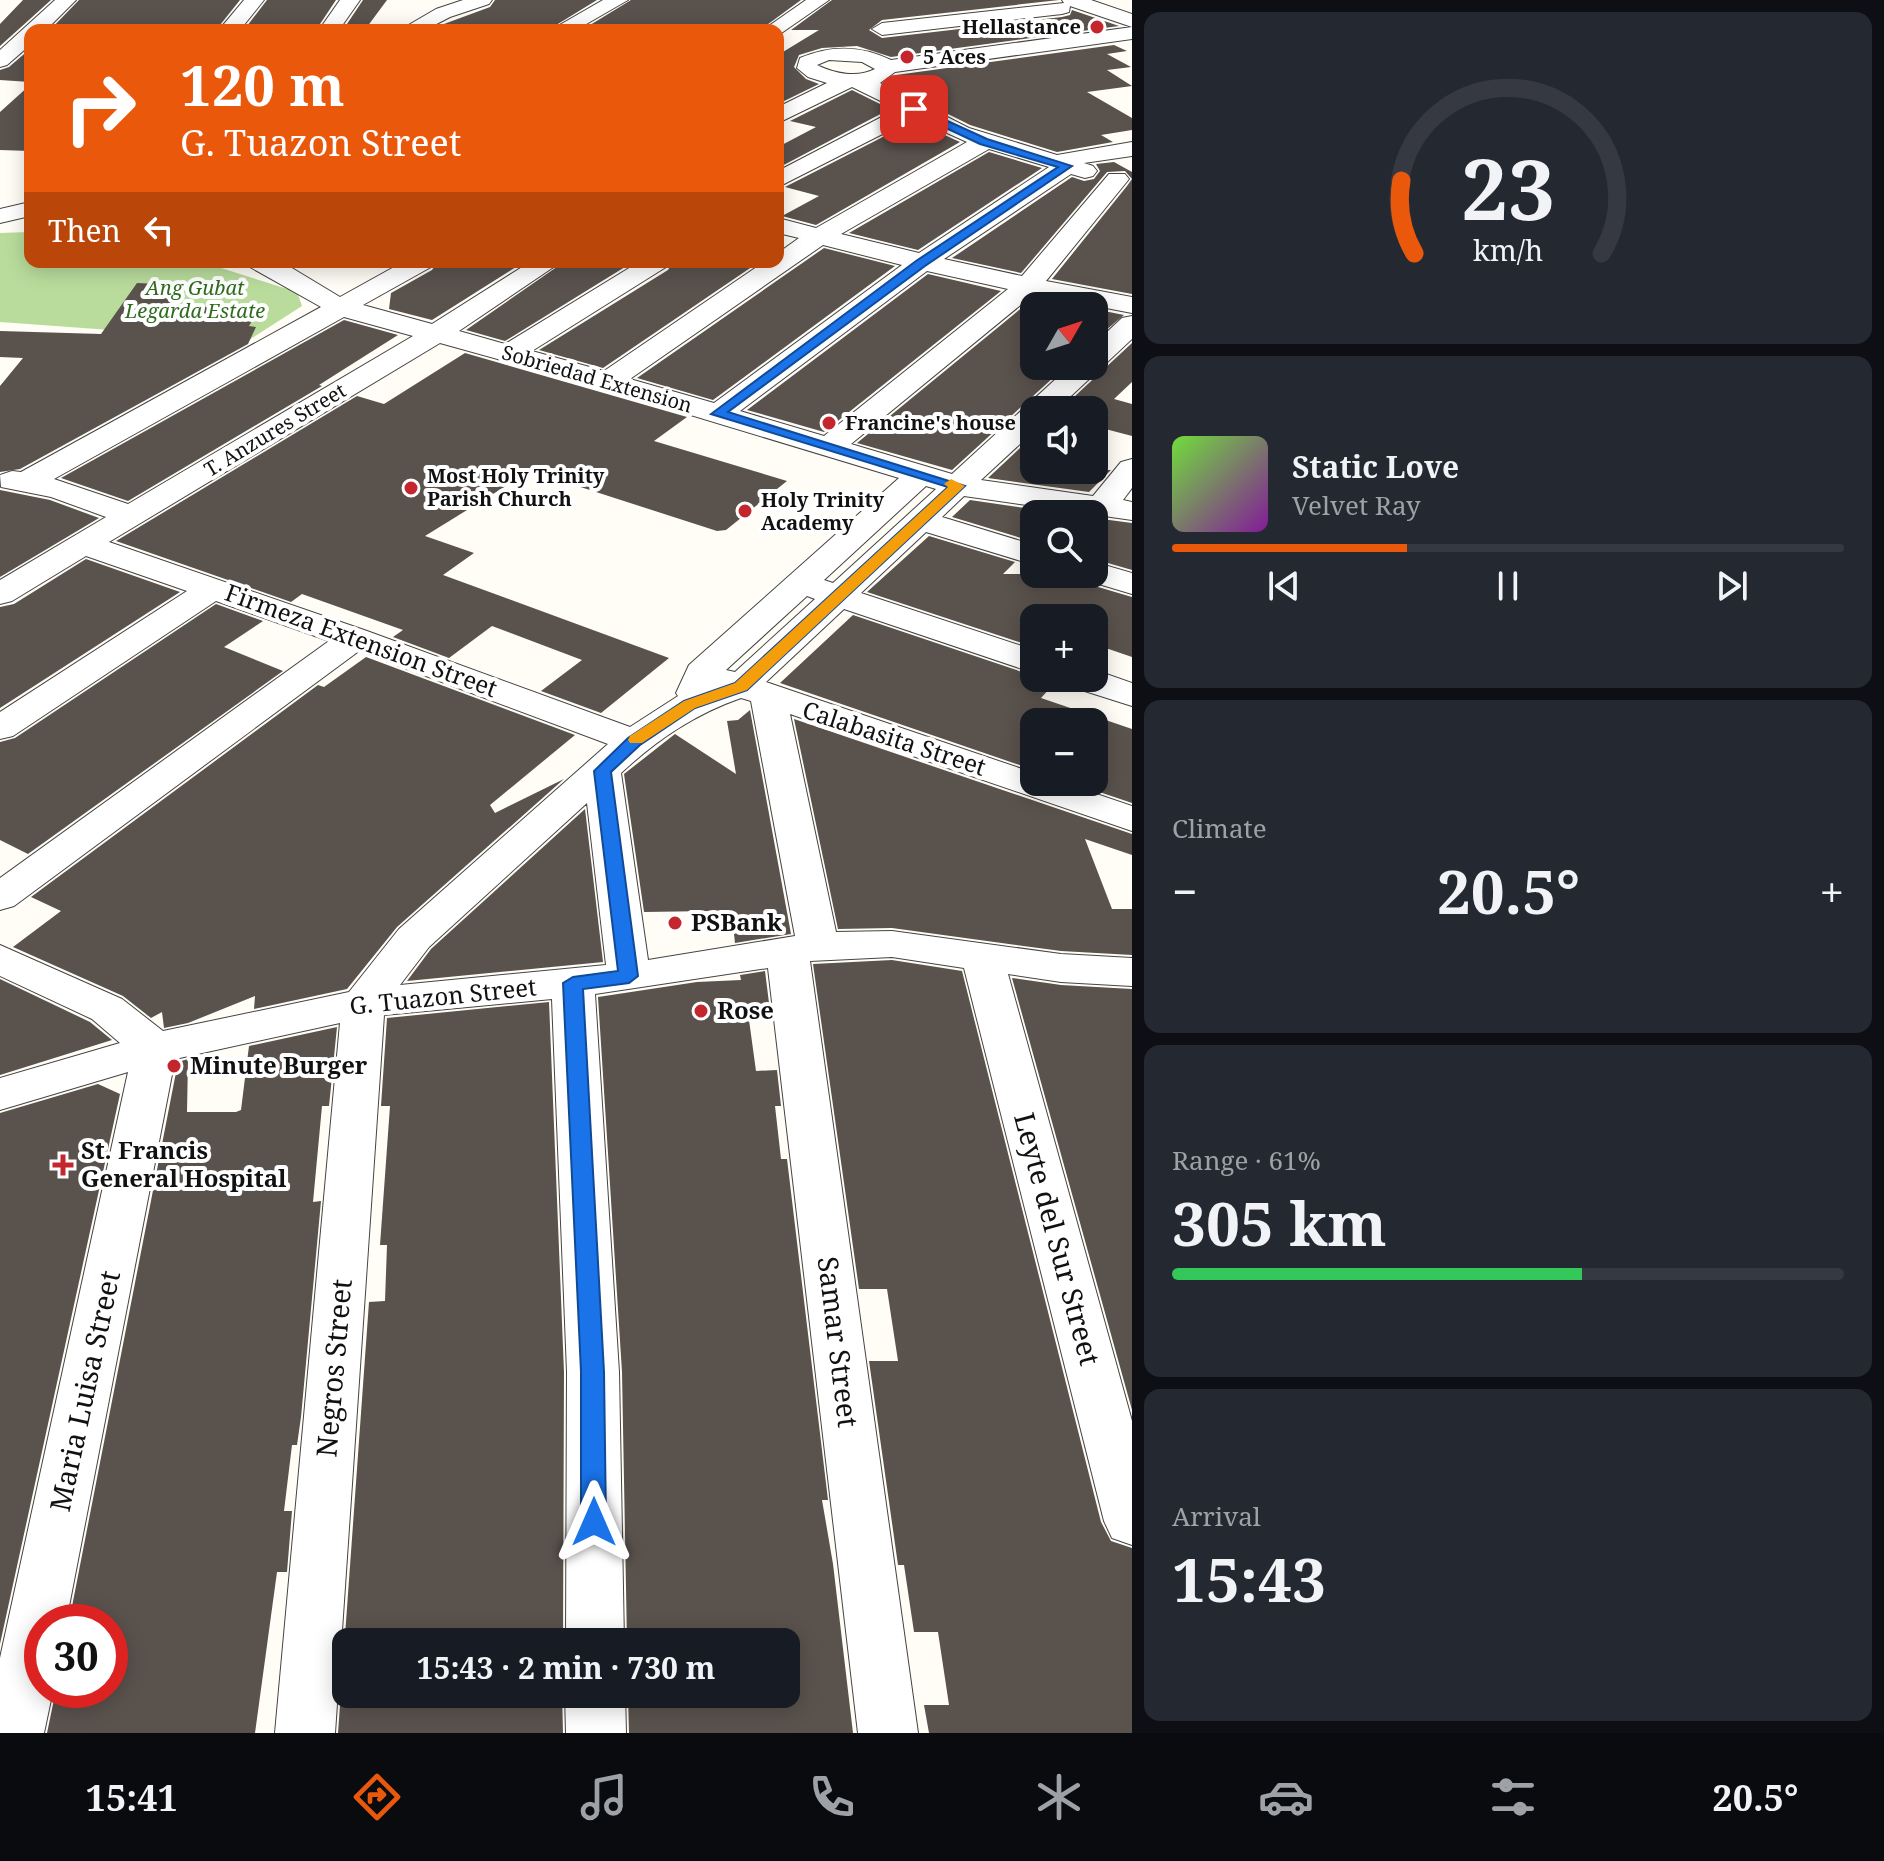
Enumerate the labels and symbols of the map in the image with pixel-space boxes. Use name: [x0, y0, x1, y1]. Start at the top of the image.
place label: Hellastance: [962, 13, 1081, 40]
marker: Hellastance: [1088, 18, 1106, 36]
place label: 5 Aces: [923, 43, 986, 70]
marker: 5 Aces: [898, 48, 916, 66]
pin: [880, 75, 948, 143]
park label: Ang Gubat Legarda Estate: [124, 274, 265, 324]
north arrow: [1020, 292, 1108, 380]
street label: Sobriedad Extension: [499, 338, 696, 419]
street label: T. Anzures Street: [199, 377, 351, 483]
place label: Francine's house: [845, 409, 1016, 436]
marker: Francine's house: [820, 414, 838, 432]
place label: Most Holy Trinity Parish Church: [427, 462, 605, 512]
marker: Most Holy Trinity Parish Church: [402, 479, 420, 497]
place label: Holy Trinity Academy: [761, 486, 885, 536]
marker: Holy Trinity Academy: [736, 502, 754, 520]
street label: Firmeza Extension Street: [221, 575, 502, 704]
street label: Calabasita Street: [798, 692, 990, 783]
place label: PSBank: [691, 905, 783, 938]
marker: PSBank: [666, 914, 684, 932]
street label: G. Tuazon Street: [348, 969, 538, 1022]
place label: Rose: [717, 993, 774, 1026]
marker: Rose: [692, 1002, 710, 1020]
place label: Minute Burger: [190, 1048, 368, 1081]
marker: Minute Burger: [165, 1057, 183, 1075]
street label: Leyte del Sur Street: [1006, 1108, 1110, 1369]
place label: St. Francis General Hospital: [81, 1133, 287, 1194]
marker: St. Francis General Hospital: [52, 1154, 74, 1176]
street label: Samar Street: [810, 1254, 868, 1430]
street label: Maria Luisa Street: [40, 1267, 128, 1515]
street label: Negros Street: [306, 1277, 360, 1459]
position arrow: [552, 1480, 636, 1564]
speed limit sign: 30: [24, 1604, 128, 1708]

